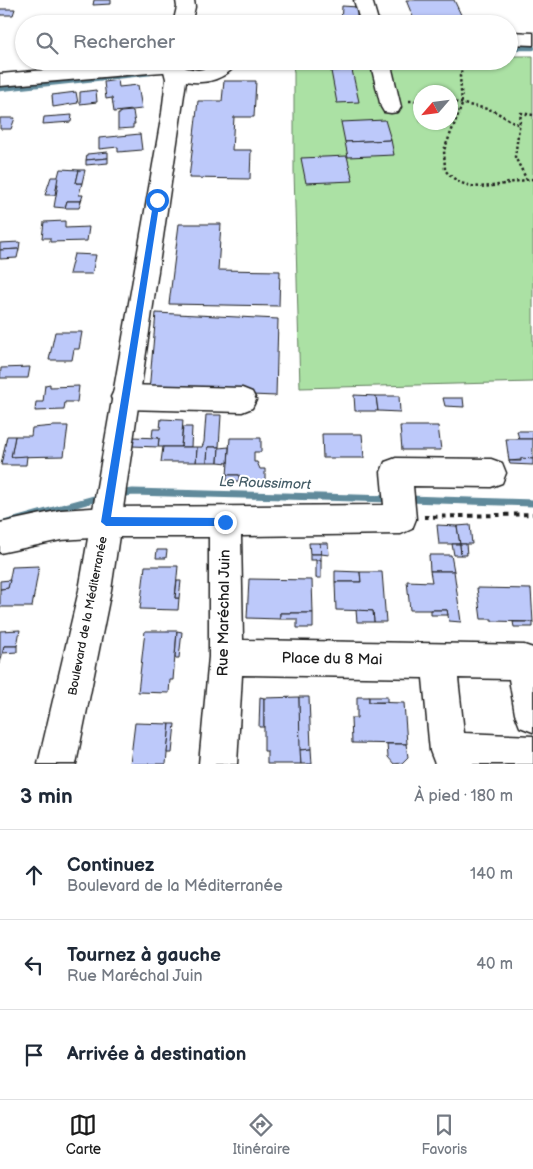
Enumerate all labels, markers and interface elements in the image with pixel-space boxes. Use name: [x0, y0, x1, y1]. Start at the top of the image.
search box: [15, 15, 518, 70]
icon: search: [33, 29, 61, 57]
text: Rechercher: [73, 31, 175, 54]
north arrow: [413, 85, 458, 130]
route start: [146, 189, 169, 212]
water label: Le Roussimort: [219, 473, 312, 493]
route end: [214, 511, 237, 534]
street label: Boulevard de la Méditerranée: [65, 535, 111, 697]
street label: Rue Maréchal Juin: [213, 549, 235, 677]
street label: Place du 8 Mai: [281, 649, 383, 669]
text: 3 min: [20, 784, 73, 809]
text: À pied · 180 m: [414, 787, 513, 806]
text: Continuez: [67, 854, 154, 877]
icon: ahead: [20, 861, 48, 889]
text: 140 m: [470, 865, 513, 884]
text: Boulevard de la Méditerranée: [67, 877, 283, 896]
text: Tournez à gauche: [67, 944, 221, 967]
icon: left: [20, 951, 48, 979]
text: 40 m: [476, 955, 513, 974]
text: Rue Maréchal Juin: [67, 967, 203, 986]
icon: arrive: [20, 1041, 48, 1069]
text: Arrivée à destination: [67, 1043, 246, 1066]
tab: Carte: [66, 1111, 101, 1158]
tab: Itinéraire: [233, 1111, 290, 1158]
tab: Favoris: [422, 1111, 467, 1158]

